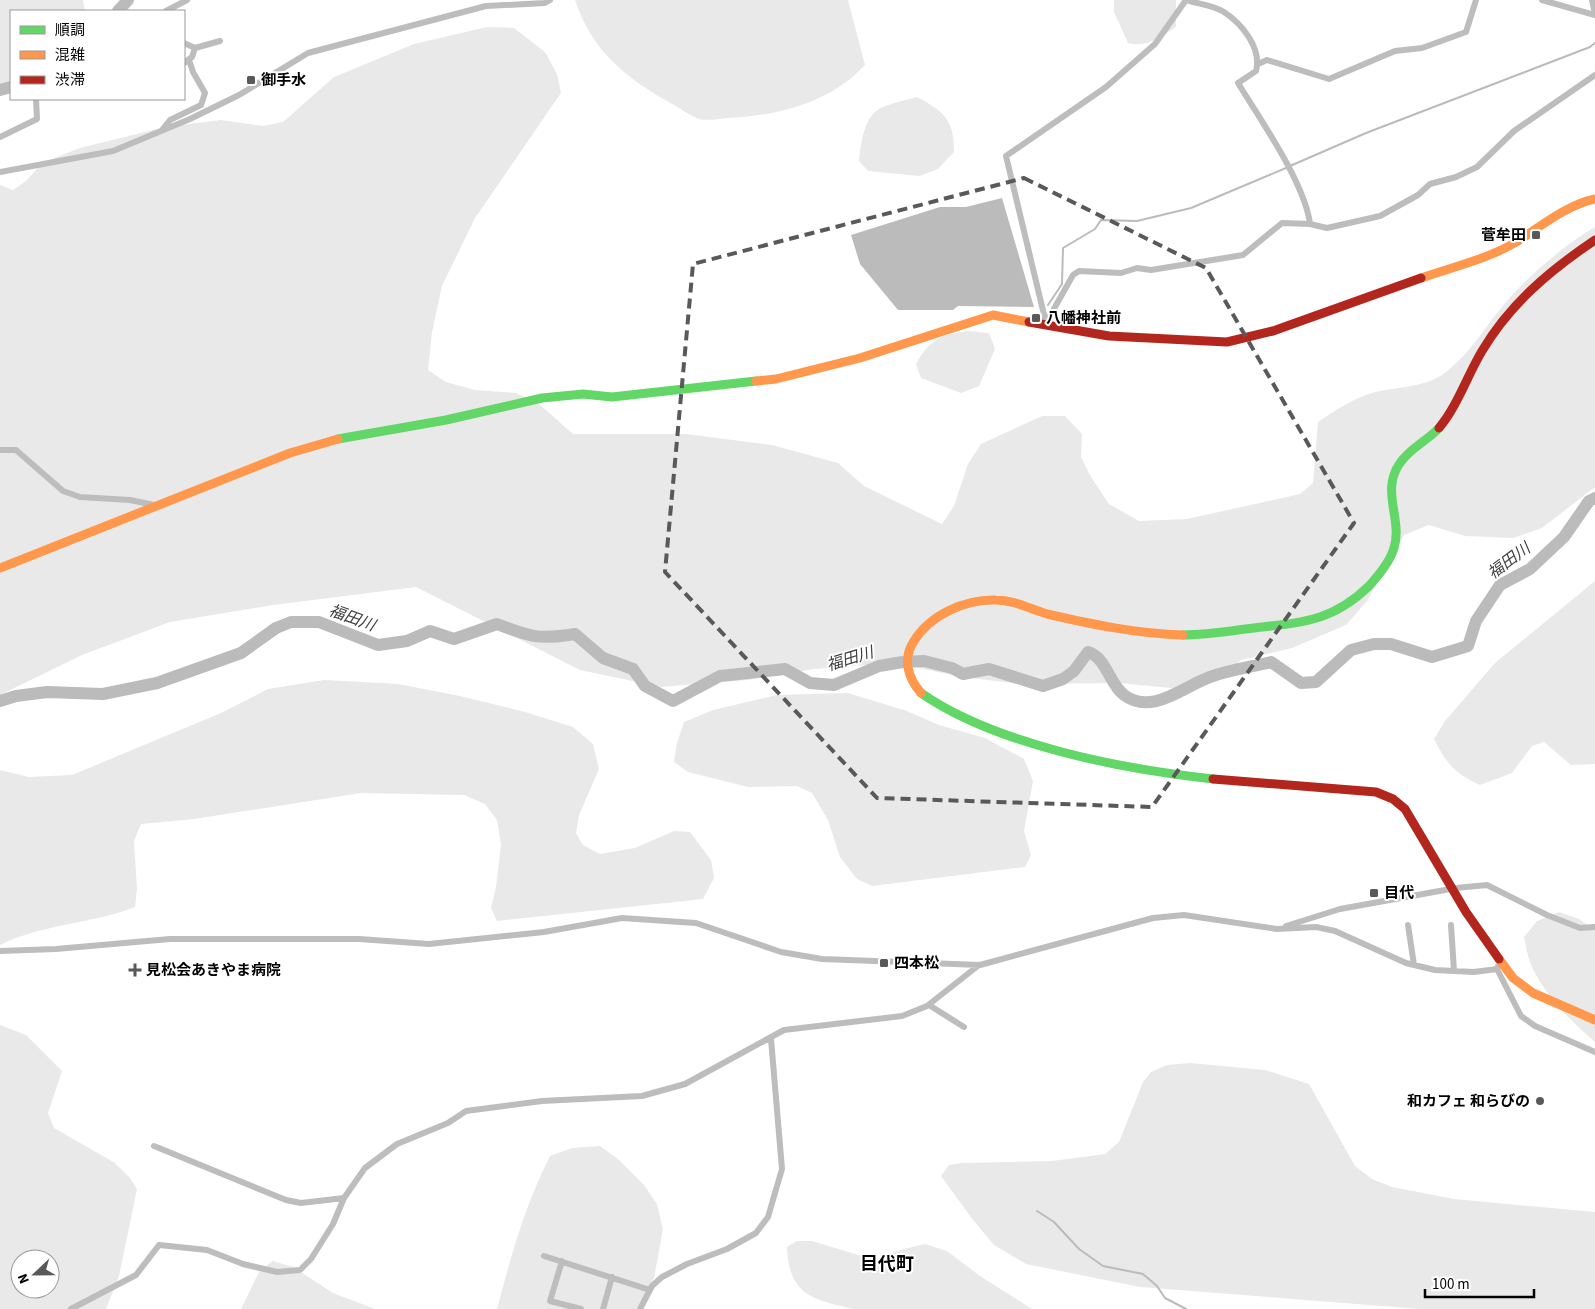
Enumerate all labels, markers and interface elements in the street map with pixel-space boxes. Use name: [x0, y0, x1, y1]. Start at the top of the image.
legend: [10, 10, 185, 100]
text: 順調: [55, 20, 85, 41]
text: 混雑: [55, 45, 85, 66]
text: 渋滞: [55, 70, 85, 91]
place label: 御手水: [261, 70, 306, 91]
marker: 御手水: [245, 74, 257, 86]
place label: 菅牟田: [1481, 225, 1526, 246]
marker: 菅牟田: [1530, 229, 1542, 241]
place label: 八幡神社前: [1046, 308, 1121, 329]
marker: 八幡神社前: [1030, 312, 1042, 324]
water label: 福田川: [1483, 537, 1536, 584]
water label: 福田川: [326, 599, 380, 637]
water label: 福田川: [824, 641, 878, 677]
place label: 目代: [1384, 883, 1414, 904]
marker: 目代: [1368, 887, 1380, 899]
place label: 四本松: [894, 953, 939, 974]
marker: 四本松: [878, 957, 890, 969]
place label: 見松会あきやま病院: [146, 960, 281, 981]
marker: 見松会あきやま病院: [128, 963, 142, 977]
place label: 和カフェ 和らびの: [1407, 1091, 1530, 1112]
marker: 和カフェ 和らびの: [1534, 1095, 1546, 1107]
north arrow: [10, 1249, 60, 1299]
district label: 目代町: [860, 1252, 914, 1277]
scale bar: [1425, 1266, 1534, 1298]
text: N: [13, 1270, 35, 1287]
text: 100 m: [1432, 1274, 1470, 1295]

